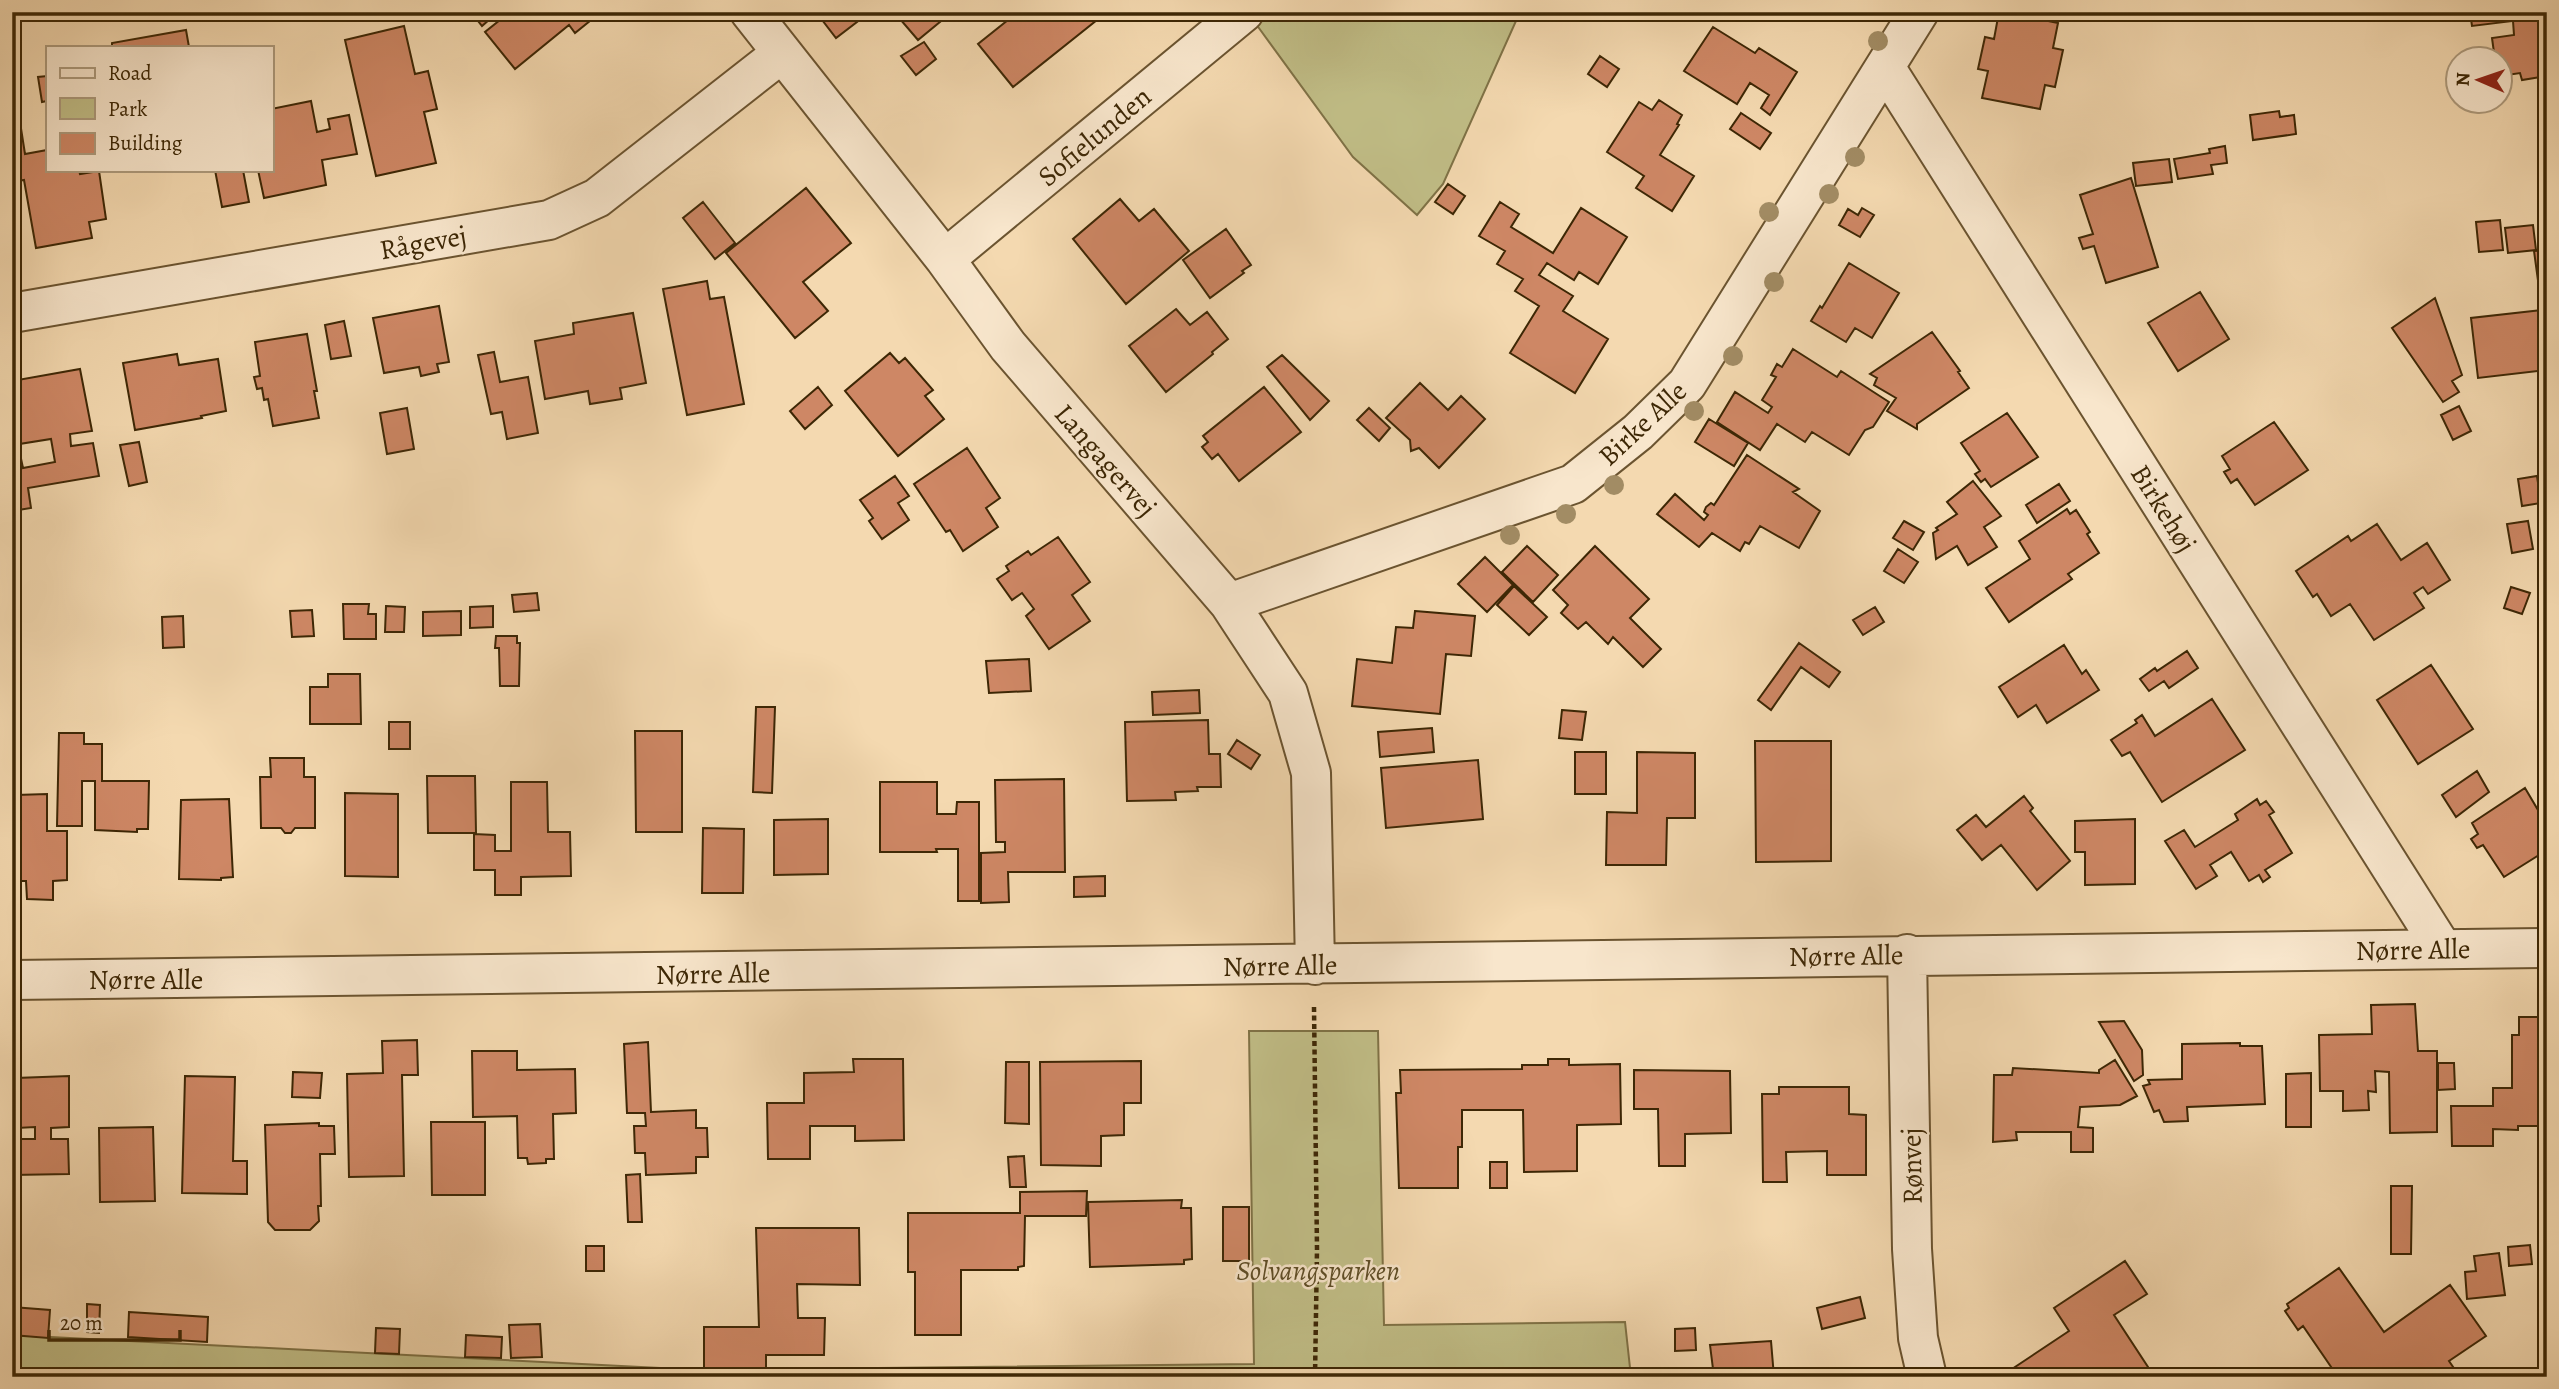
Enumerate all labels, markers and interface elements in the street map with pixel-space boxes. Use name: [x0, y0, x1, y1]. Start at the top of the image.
legend: [46, 46, 273, 172]
north arrow: [2444, 46, 2514, 116]
text: Road: [108, 59, 152, 87]
text: N: [2450, 72, 2476, 87]
street label: Sofielunden: [1030, 78, 1160, 195]
text: Park: [108, 95, 148, 123]
text: Building: [108, 129, 183, 157]
street label: Rågevej: [377, 217, 470, 269]
street label: Birke Alle: [1590, 373, 1695, 475]
street label: Langagervej: [1045, 396, 1165, 525]
street label: Birkehøj: [2121, 457, 2205, 560]
street label: Nørre Alle: [2355, 930, 2471, 970]
street label: Nørre Alle: [1788, 936, 1904, 976]
street label: Nørre Alle: [1222, 946, 1338, 986]
street label: Nørre Alle: [655, 954, 771, 994]
street label: Nørre Alle: [89, 961, 203, 999]
street label: Rønvej: [1892, 1127, 1932, 1205]
park label: Solvangsparken: [1236, 1252, 1400, 1290]
scale bar: [49, 1298, 180, 1342]
text: 20 m: [60, 1309, 103, 1337]

